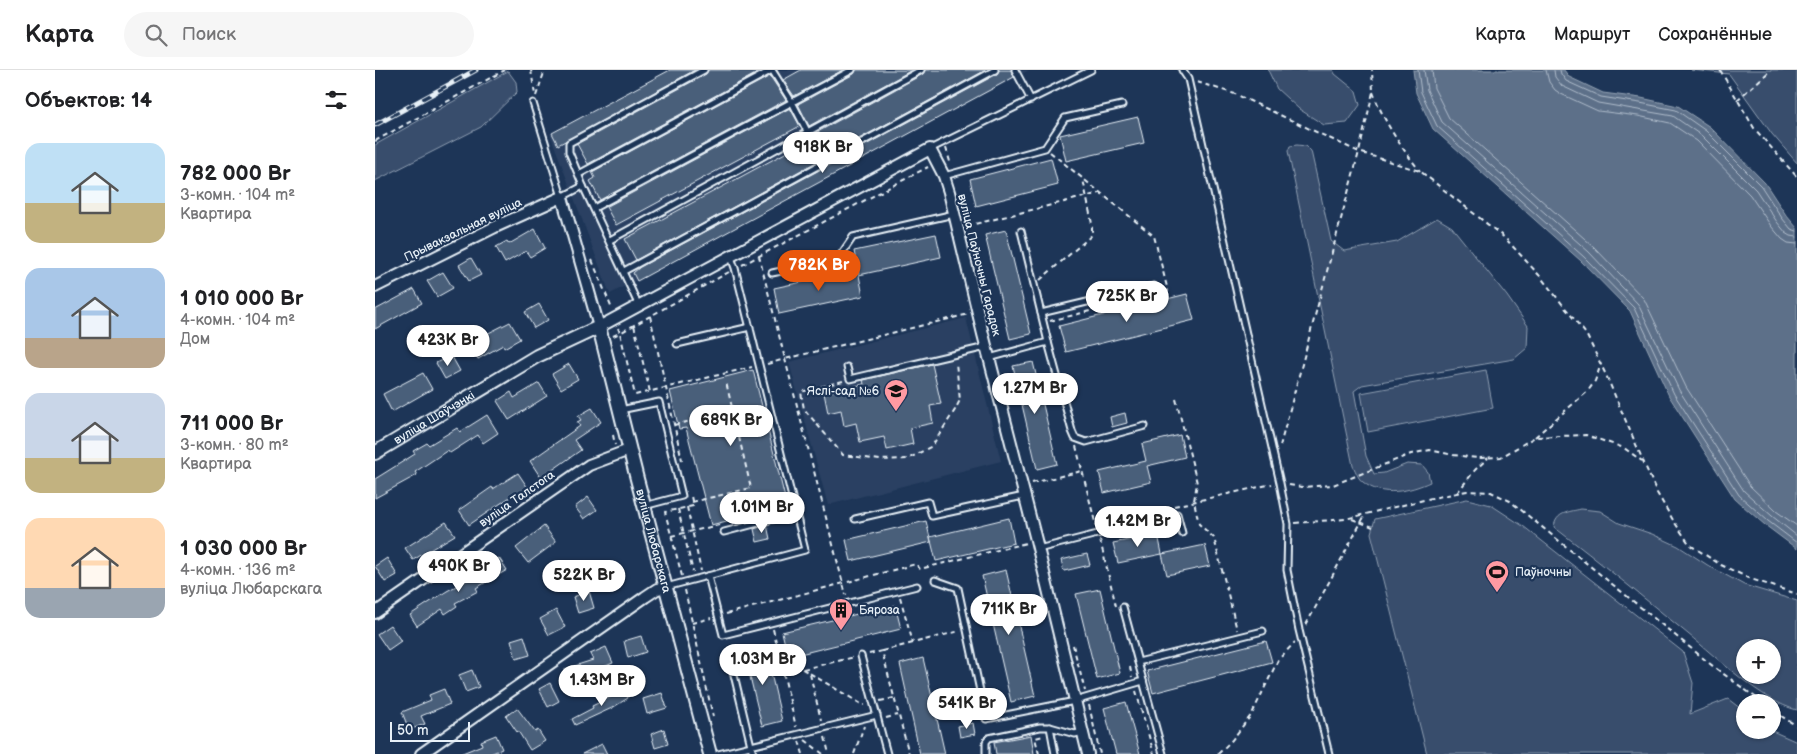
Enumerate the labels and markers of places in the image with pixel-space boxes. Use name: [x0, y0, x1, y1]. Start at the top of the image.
pin: 918K Br: [777, 132, 869, 174]
pin: 782K Br: [773, 250, 865, 292]
pin: 725K Br: [1081, 280, 1173, 323]
pin: 423K Br: [402, 324, 494, 367]
pin: 1.27M Br: [983, 372, 1087, 415]
school or university icon: Яслі-сад №6: [883, 378, 909, 412]
place label: Яслі-сад №6: [807, 384, 879, 399]
pin: 689K Br: [685, 404, 777, 447]
pin: 1.01M Br: [710, 492, 814, 534]
pin: 1.42M Br: [1086, 506, 1190, 548]
pin: 490K Br: [413, 550, 505, 593]
sports icon: Паўночны: [1484, 559, 1510, 593]
pin: 522K Br: [538, 560, 630, 602]
place label: Паўночны: [1515, 565, 1571, 580]
pin: 711K Br: [963, 594, 1055, 636]
building icon: Бяроза: [828, 597, 854, 631]
place label: Бяроза: [859, 603, 900, 618]
pin: 1.03M Br: [711, 644, 815, 686]
pin: 1.43M Br: [550, 664, 654, 707]
pin: 541K Br: [921, 688, 1013, 730]

